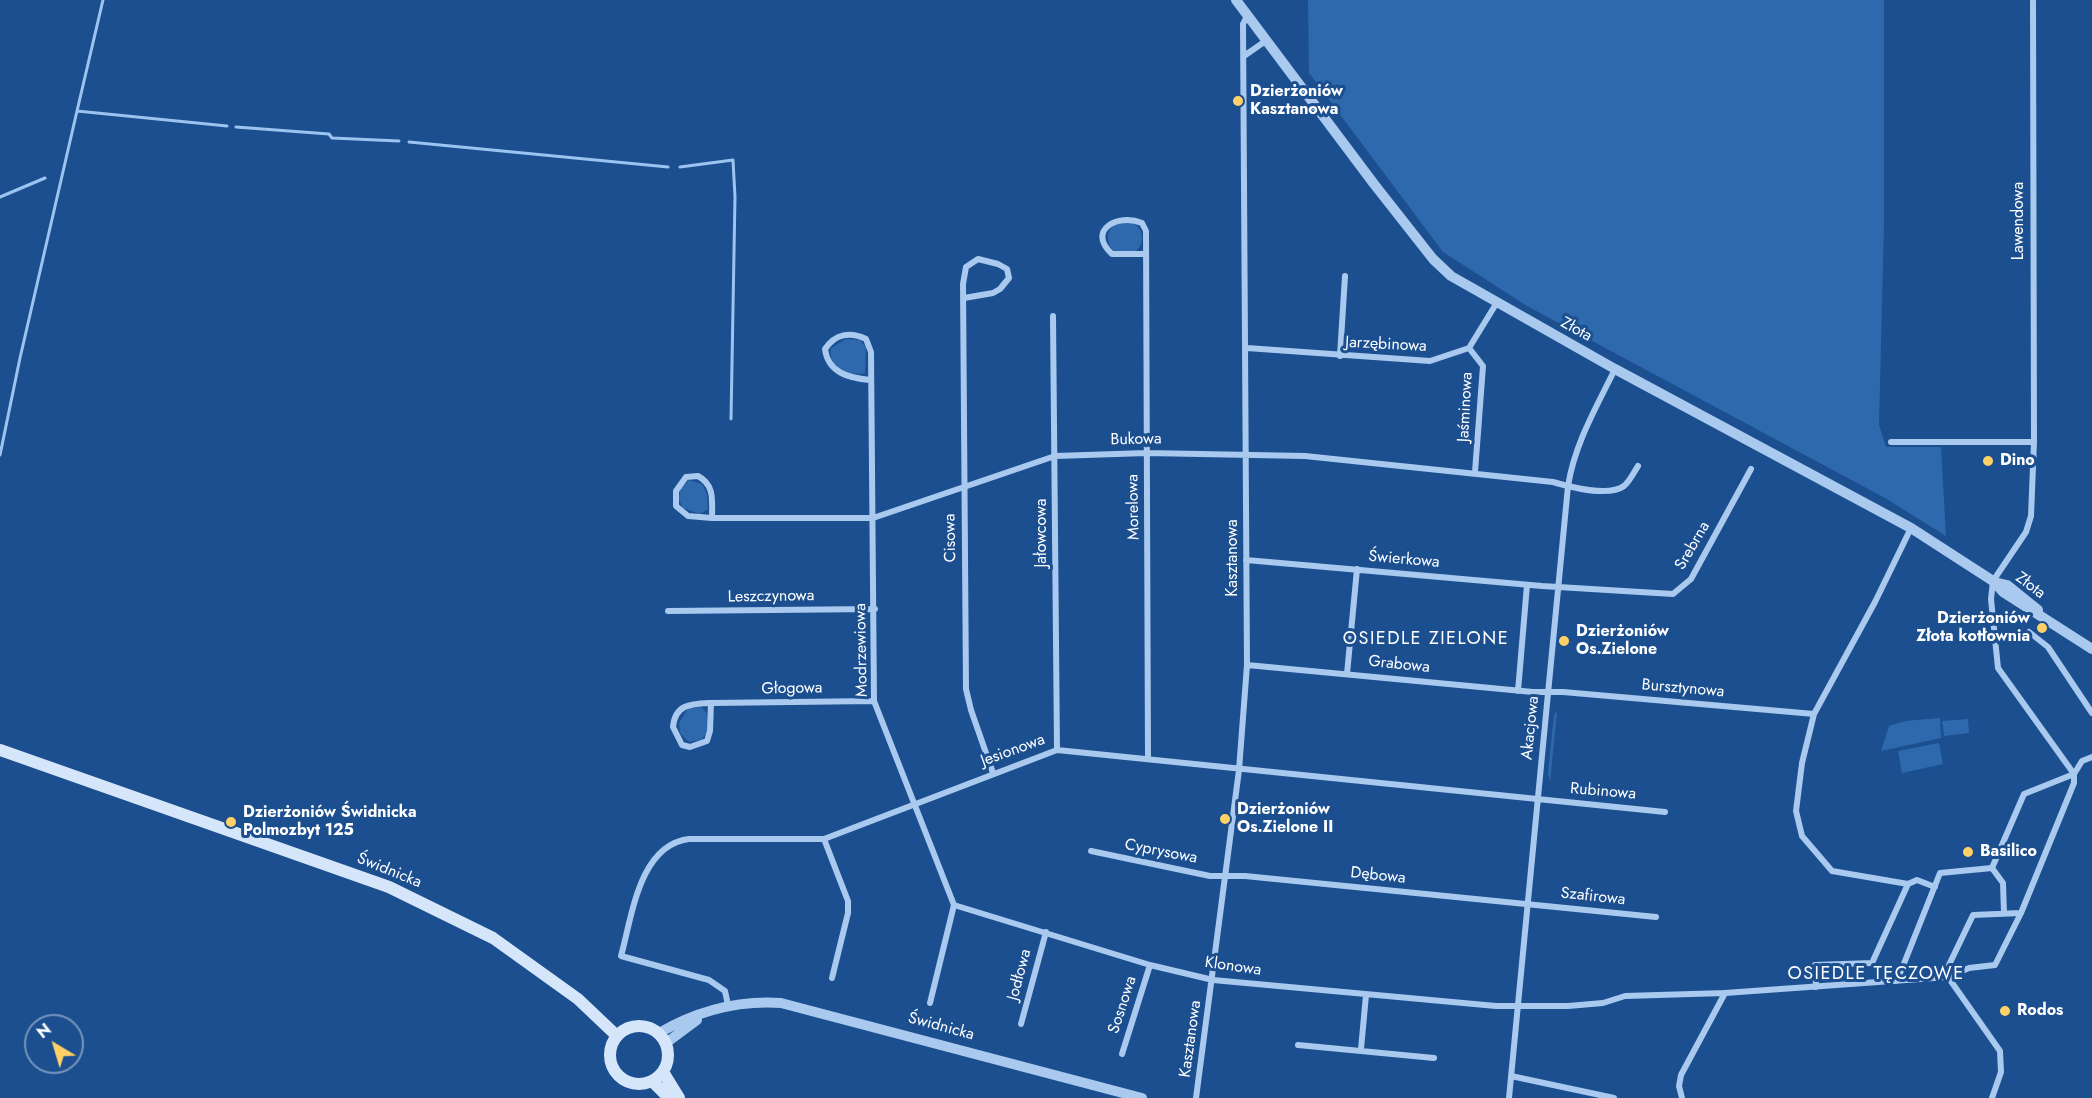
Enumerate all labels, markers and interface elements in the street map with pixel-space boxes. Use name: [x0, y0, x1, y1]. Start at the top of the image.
place label: Dzierżoniów Kasztanowa: [1250, 82, 1343, 120]
marker: Dzierżoniów Kasztanowa: [1231, 94, 1245, 108]
street label: Lawendowa: [2009, 182, 2029, 260]
street label: Złota: [1557, 314, 1595, 346]
street label: Jarzębinowa: [1345, 333, 1427, 357]
street label: Jaśminowa: [1455, 371, 1477, 443]
street label: Bukowa: [1110, 430, 1162, 450]
place label: Dino: [2000, 451, 2035, 471]
marker: Dino: [1981, 454, 1995, 468]
street label: Morelowa: [1124, 474, 1144, 540]
street label: Jałowcowa: [1032, 498, 1052, 568]
street label: Cisowa: [941, 514, 961, 562]
street label: Srebrna: [1671, 518, 1715, 574]
street label: Kasztanowa: [1223, 519, 1243, 597]
street label: Świerkowa: [1368, 547, 1440, 573]
street label: Złota: [2011, 569, 2049, 603]
street label: Leszczynowa: [727, 587, 815, 607]
street label: Modrzewiowa: [852, 603, 872, 697]
place label: Dzierżoniów Złota kotłownia: [1916, 609, 2030, 647]
marker: Dzierżoniów Złota kotłownia: [2035, 621, 2049, 635]
place label: Dzierżoniów Os.Zielone: [1576, 622, 1669, 660]
district label: OSIEDLE ZIELONE: [1343, 629, 1509, 651]
marker: Dzierżoniów Os.Zielone: [1557, 634, 1571, 648]
street label: Grabowa: [1367, 652, 1431, 678]
street label: Bursztynowa: [1641, 676, 1725, 702]
street label: Głogowa: [761, 679, 823, 699]
street label: Akacjowa: [1518, 695, 1544, 761]
street label: Jesionowa: [978, 731, 1048, 771]
street label: Rubinowa: [1569, 780, 1637, 804]
place label: Dzierżoniów Os.Zielone II: [1237, 800, 1333, 838]
place label: Dzierżoniów Świdnicka Polmozbyt 125: [243, 803, 417, 841]
marker: Dzierżoniów Os.Zielone II: [1218, 812, 1232, 826]
marker: Dzierżoniów Świdnicka Polmozbyt 125: [224, 815, 238, 829]
street label: Cyprysowa: [1123, 836, 1199, 868]
place label: Basilico: [1980, 842, 2037, 862]
marker: Basilico: [1961, 845, 1975, 859]
street label: Świdnicka: [354, 849, 424, 893]
street label: Dębowa: [1349, 864, 1407, 888]
street label: Szafirowa: [1560, 884, 1626, 910]
street label: Jodłowa: [1004, 947, 1036, 1003]
street label: Klonowa: [1203, 954, 1263, 980]
district label: OSIEDLE TĘCZOWE: [1787, 964, 1965, 986]
street label: Sosnowa: [1105, 974, 1141, 1036]
street label: Kasztanowa: [1176, 999, 1206, 1079]
place label: Rodos: [2017, 1001, 2063, 1021]
marker: Rodos: [1998, 1004, 2012, 1018]
street label: Świdnicka: [906, 1009, 976, 1045]
north arrow: [24, 1014, 84, 1074]
text: N: [32, 1018, 56, 1044]

